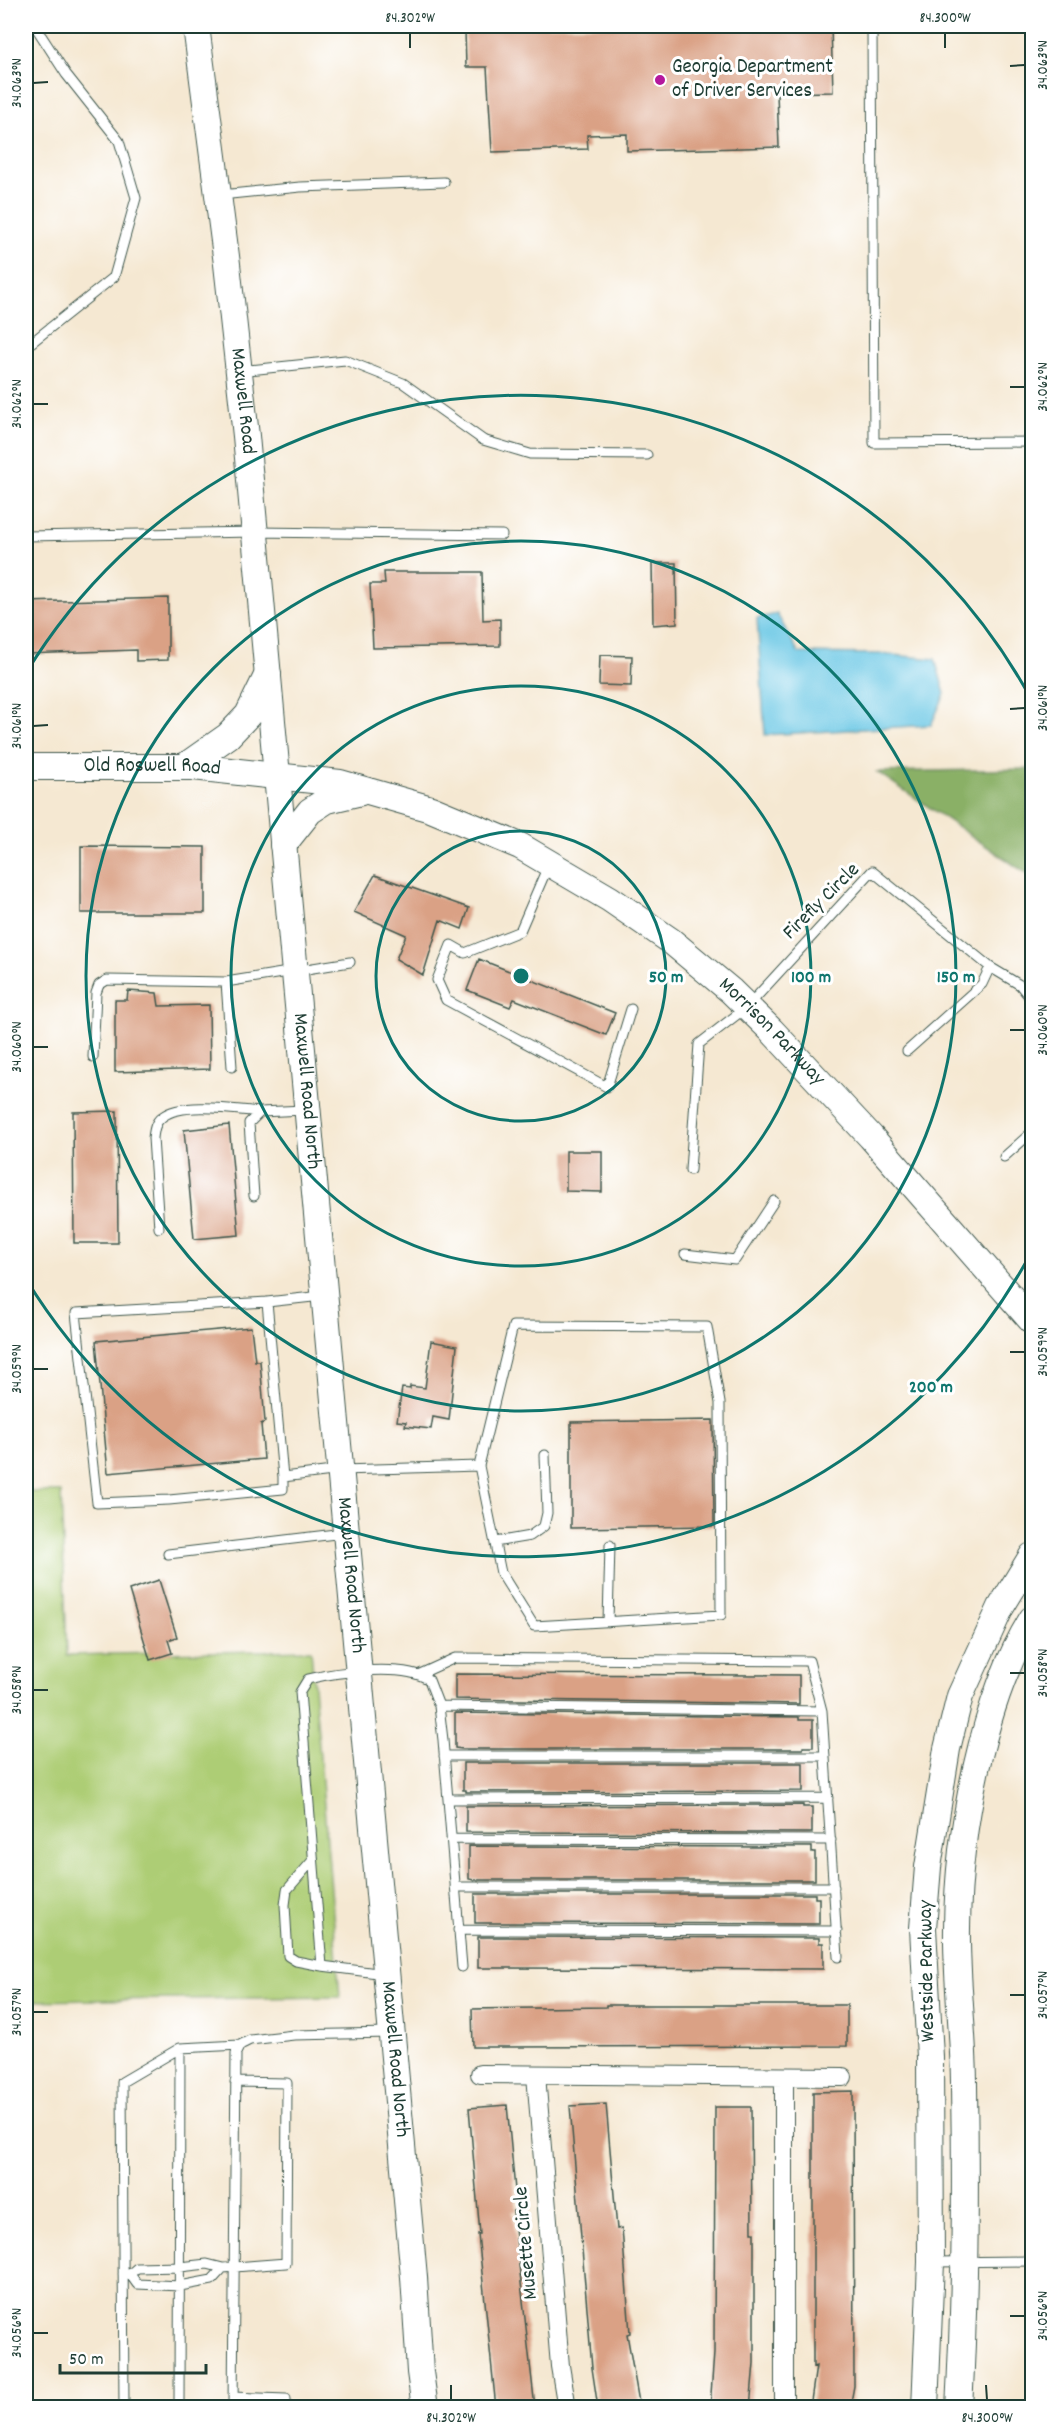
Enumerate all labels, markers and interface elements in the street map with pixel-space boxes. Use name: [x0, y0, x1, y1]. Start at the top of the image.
text: 84.302°W: [385, 8, 435, 30]
text: 84.300°W: [919, 8, 971, 30]
text: 34.063°N: [1033, 40, 1055, 90]
place label: Georgia Department of Driver Services: [672, 53, 833, 107]
text: 34.063°N: [7, 58, 29, 108]
marker: Georgia Department of Driver Services: [653, 73, 667, 87]
street label: Maxwell Road: [221, 346, 263, 456]
text: 34.062°N: [1033, 362, 1055, 412]
text: 34.062°N: [7, 379, 29, 429]
text: 34.061°N: [1033, 685, 1055, 731]
text: 34.061°N: [7, 703, 29, 749]
street label: Old Roswell Road: [83, 752, 222, 785]
street label: Firefly Circle: [776, 856, 868, 948]
centre of rings: [511, 966, 531, 986]
text: 50 m: [649, 966, 683, 991]
text: 100 m: [791, 966, 831, 991]
text: 150 m: [937, 966, 975, 991]
street label: Morrison Parkway: [711, 971, 832, 1094]
text: 34.060°N: [1033, 1004, 1055, 1056]
street label: Maxwell Road North: [284, 1012, 328, 1171]
text: 34.060°N: [7, 1021, 29, 1073]
text: 34.059°N: [1033, 1327, 1055, 1377]
text: 34.059°N: [7, 1344, 29, 1394]
text: 200 m: [909, 1376, 953, 1401]
street label: Maxwell Road North: [328, 1496, 372, 1655]
text: 34.058°N: [1033, 1649, 1055, 1697]
text: 34.058°N: [7, 1666, 29, 1714]
street label: Westside Parkway: [912, 1899, 944, 2042]
text: 34.057°N: [1033, 1971, 1055, 2019]
street label: Maxwell Road North: [372, 1980, 416, 2139]
text: 34.057°N: [7, 1988, 29, 2036]
street label: Musette Circle: [507, 2185, 547, 2301]
text: 34.056°N: [1033, 2291, 1055, 2341]
text: 34.056°N: [7, 2308, 29, 2358]
scale bar: [60, 2337, 206, 2375]
text: 50 m: [69, 2348, 104, 2373]
text: 84.302°W: [426, 2408, 476, 2430]
text: 84.300°W: [961, 2408, 1013, 2430]

